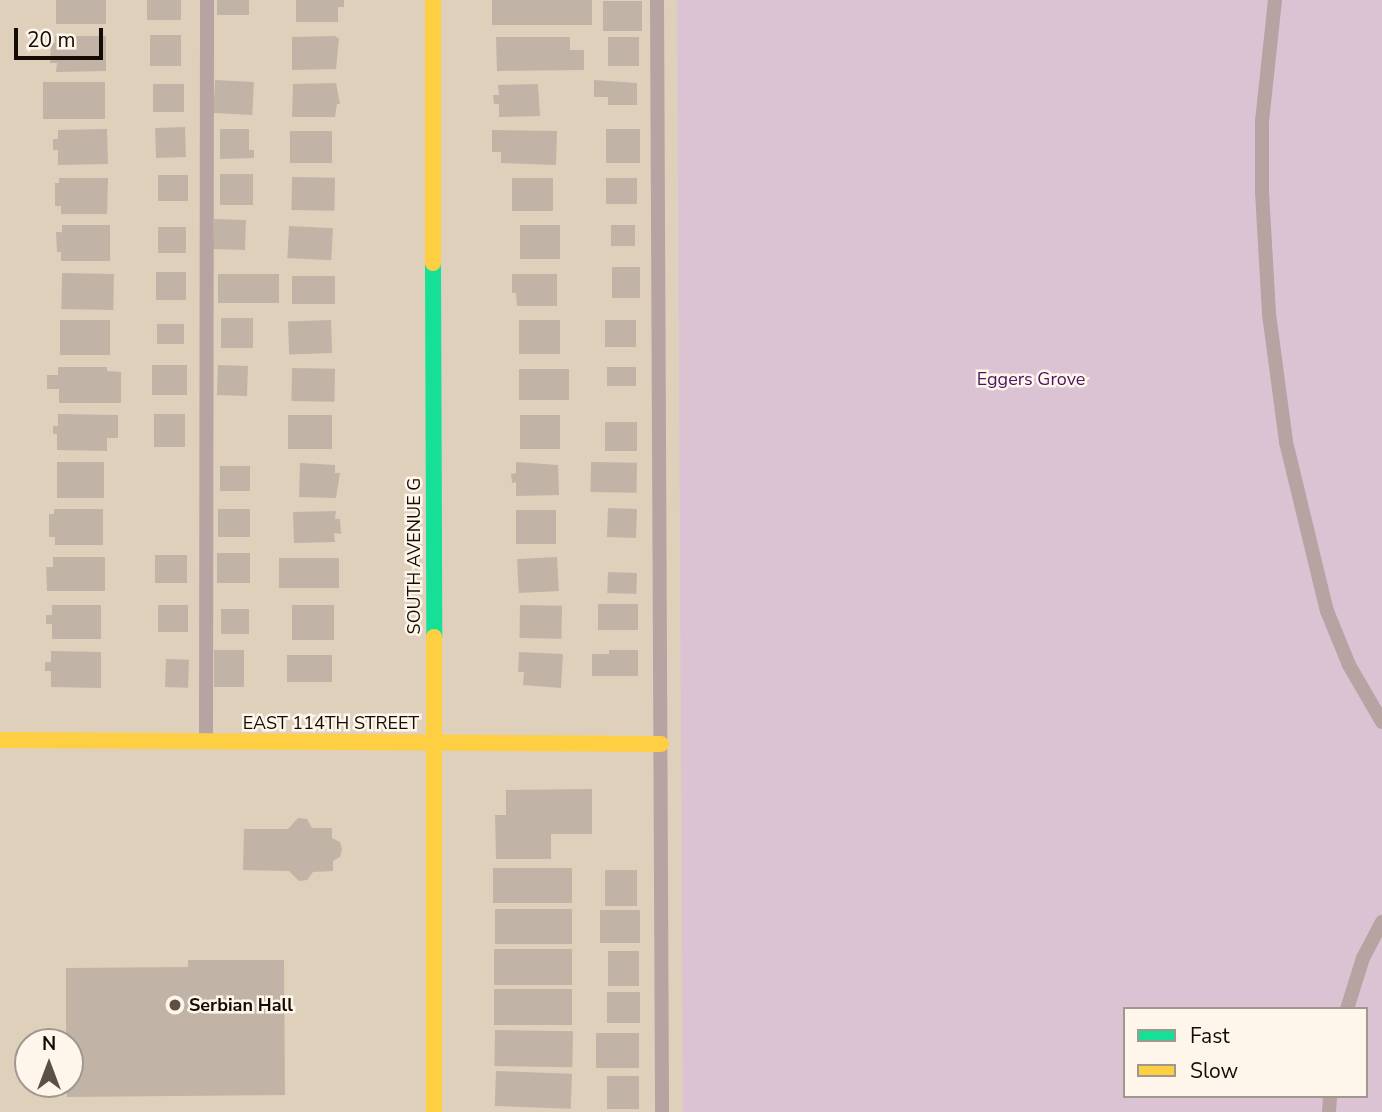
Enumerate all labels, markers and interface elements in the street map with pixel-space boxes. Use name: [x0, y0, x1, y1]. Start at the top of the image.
scale bar: [18, 14, 107, 58]
text: 20 m: [27, 26, 76, 54]
park label: Eggers Grove: [977, 368, 1085, 390]
street label: SOUTH AVENUE G: [403, 478, 425, 634]
street label: EAST 114TH STREET: [243, 712, 419, 734]
place label: Serbian Hall: [189, 994, 293, 1016]
marker: Serbian Hall: [167, 997, 183, 1013]
legend: [1123, 1007, 1368, 1098]
text: Fast: [1190, 1022, 1230, 1050]
north arrow: [14, 1028, 84, 1098]
text: N: [42, 1031, 56, 1057]
text: Slow: [1190, 1057, 1238, 1085]

